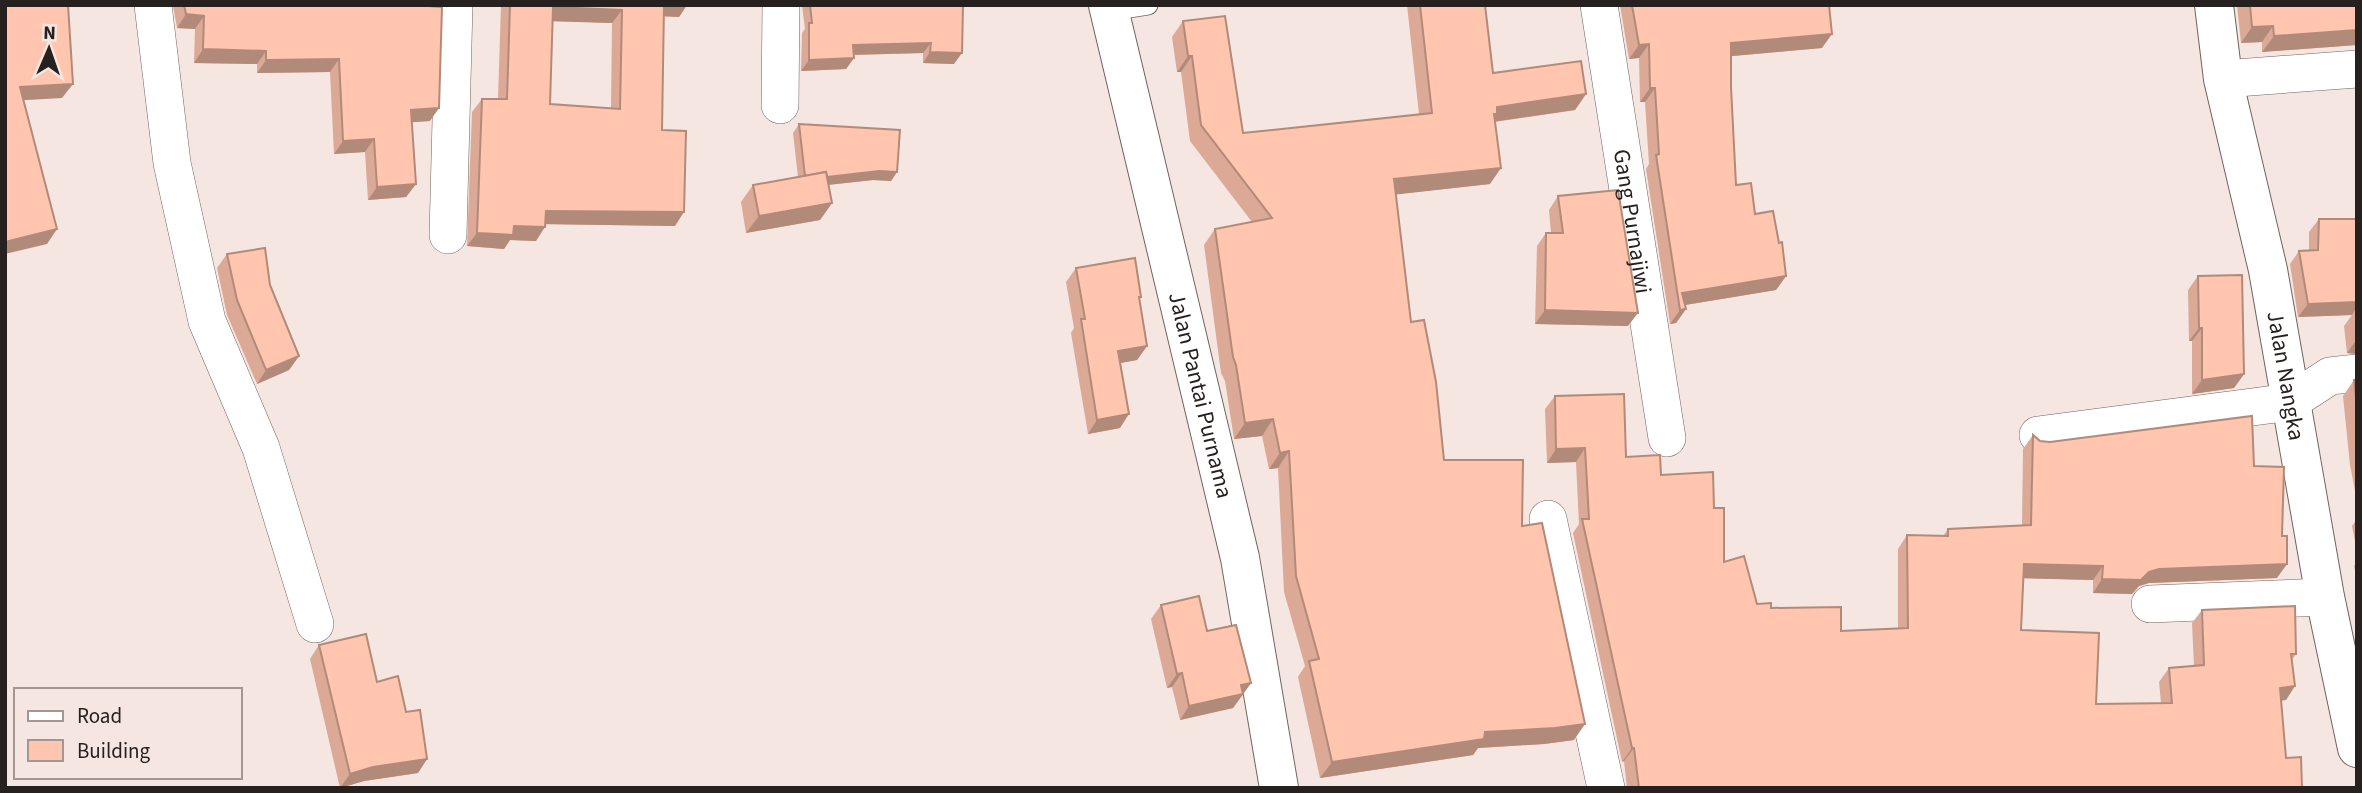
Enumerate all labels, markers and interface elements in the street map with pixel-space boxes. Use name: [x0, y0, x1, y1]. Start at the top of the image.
north arrow: [14, 14, 84, 84]
text: N: [43, 20, 56, 47]
street label: Gang Purnajiwi: [1605, 147, 1660, 296]
street label: Jalan Pantai Purnama: [1160, 289, 1241, 502]
street label: Jalan Nangka: [2258, 308, 2313, 443]
legend: [14, 688, 242, 779]
text: Road: [77, 701, 122, 731]
text: Building: [77, 736, 151, 766]

